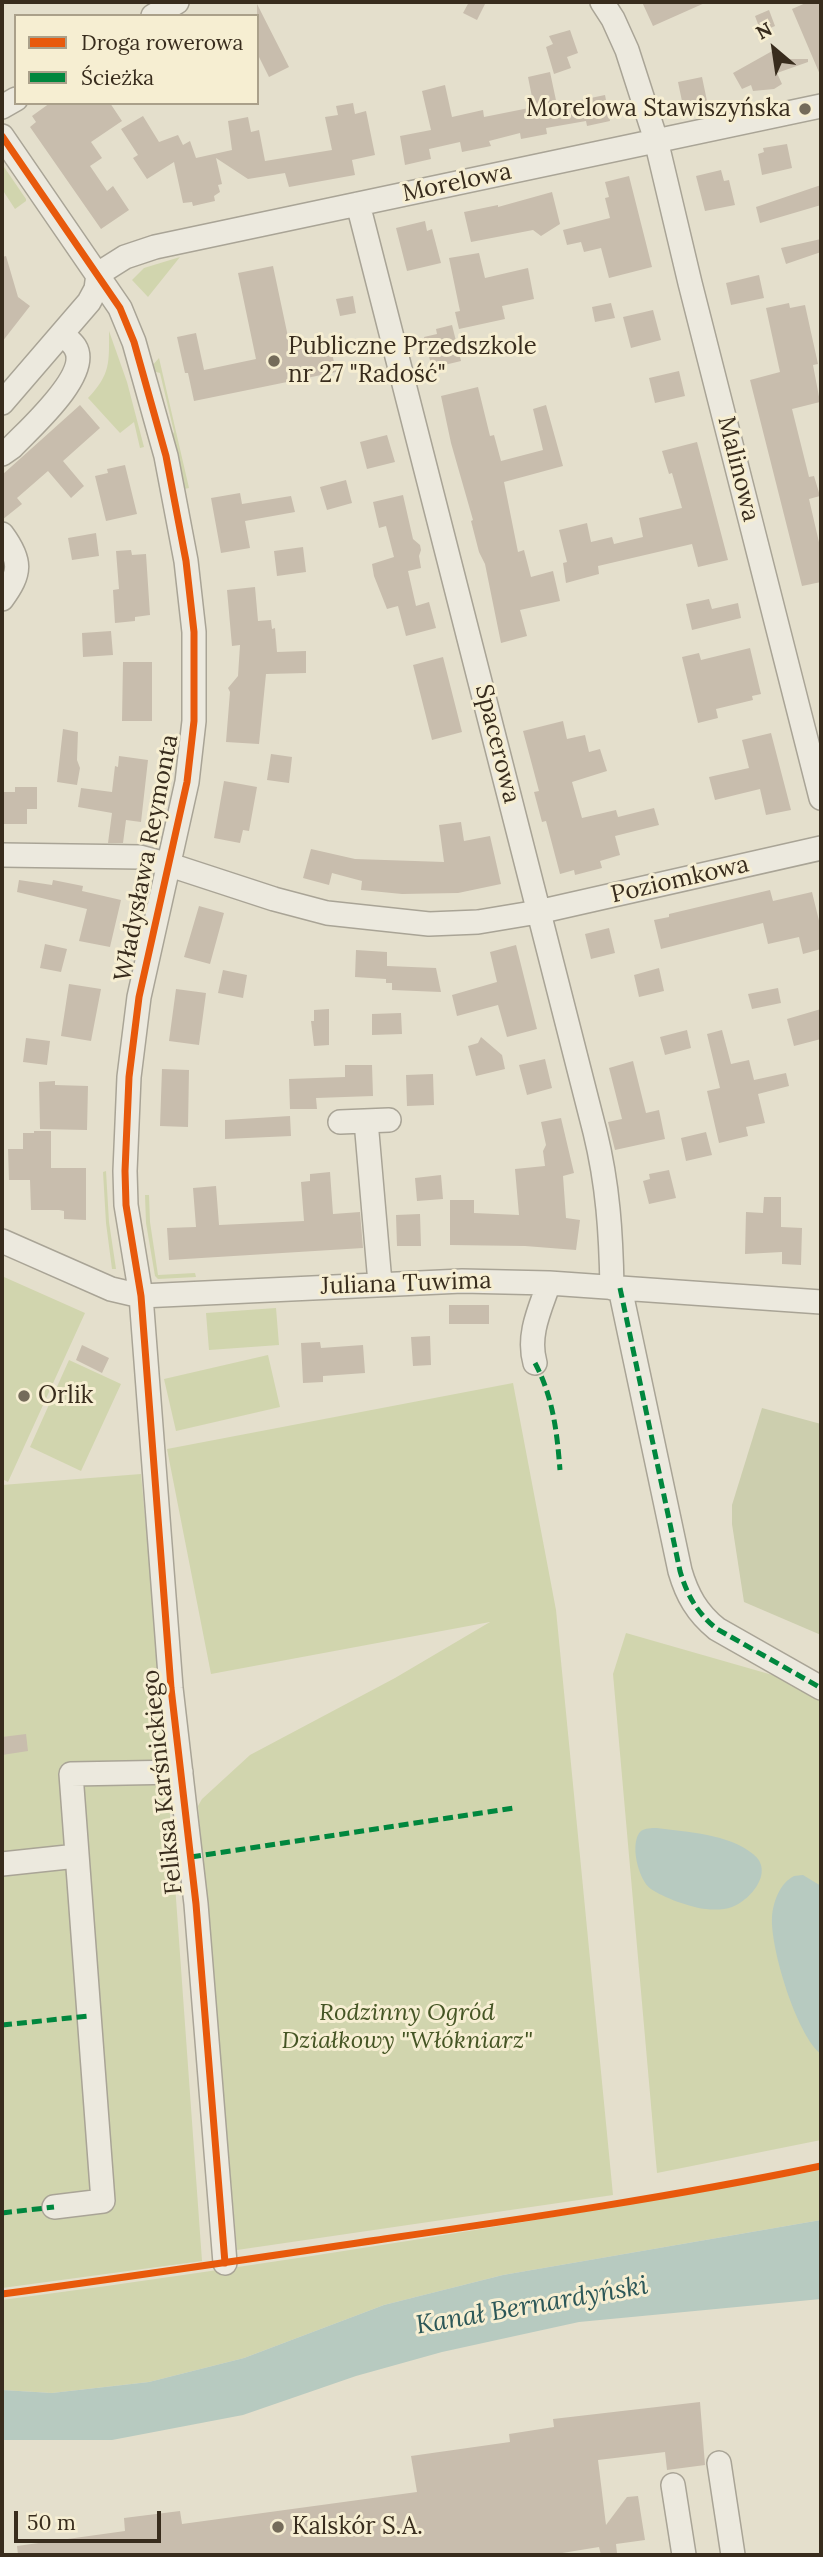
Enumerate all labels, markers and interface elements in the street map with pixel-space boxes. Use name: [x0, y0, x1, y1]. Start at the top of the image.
legend: [14, 14, 259, 105]
north arrow: [739, 14, 809, 84]
text: N: [752, 17, 776, 45]
text: Droga rowerowa: [81, 29, 243, 56]
text: Ścieżka: [81, 64, 154, 91]
place label: Morelowa Stawiszyńska: [526, 95, 791, 123]
marker: Morelowa Stawiszyńska: [797, 101, 813, 117]
street label: Morelowa: [400, 157, 514, 209]
place label: Publiczne Przedszkole nr 27 "Radość": [288, 333, 537, 389]
marker: Publiczne Przedszkole nr 27 "Radość": [266, 353, 282, 369]
street label: Malinowa: [711, 413, 765, 525]
street label: Spacerowa: [468, 682, 526, 806]
street label: Władysława Reymonta: [109, 732, 185, 984]
street label: Poziomkowa: [608, 850, 752, 910]
street label: Juliana Tuwima: [320, 1267, 492, 1301]
place label: Orlik: [38, 1382, 94, 1410]
marker: Orlik: [16, 1388, 32, 1404]
street label: Feliksa Karśnickiego: [137, 1668, 189, 1896]
park label: Rodzinny Ogród Działkowy "Włókniarz": [281, 1999, 533, 2055]
water label: Kanał Bernardyński: [414, 2270, 650, 2342]
scale bar: [18, 2498, 164, 2542]
text: 50 m: [27, 2509, 76, 2536]
place label: Kalskór S.A.: [292, 2513, 423, 2541]
marker: Kalskór S.A.: [270, 2519, 286, 2535]

